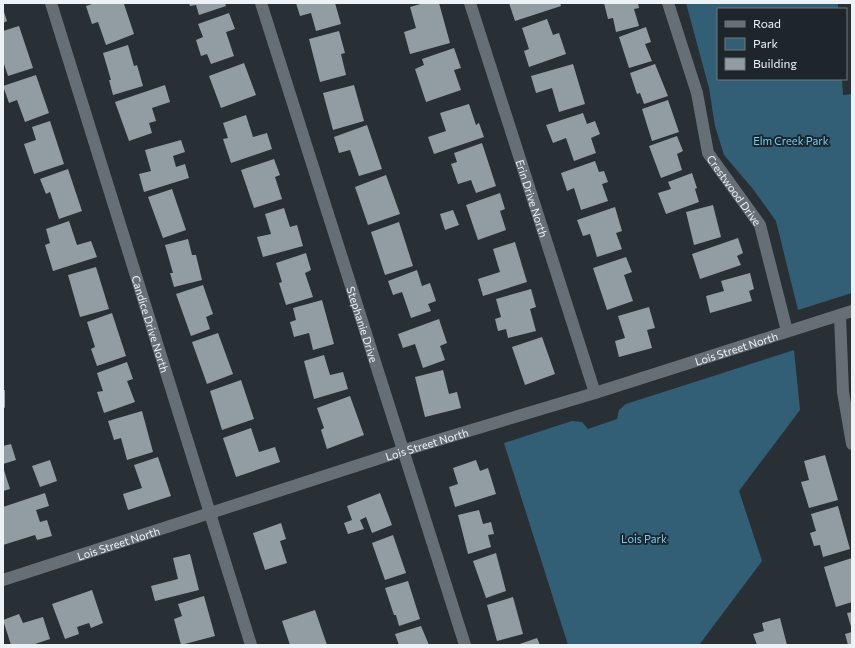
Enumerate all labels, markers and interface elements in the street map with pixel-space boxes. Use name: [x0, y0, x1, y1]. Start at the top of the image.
legend: [717, 8, 847, 80]
text: Road: [753, 16, 781, 30]
text: Park: [753, 36, 779, 50]
text: Building: [753, 56, 797, 70]
park label: Elm Creek Park: [753, 134, 829, 147]
street label: Crestwood Drive: [705, 152, 765, 228]
street label: Erin Drive North: [514, 158, 551, 239]
street label: Candice Drive North: [130, 274, 172, 374]
street label: Stephanie Drive: [345, 285, 381, 364]
street label: Lois Street North: [693, 329, 779, 367]
street label: Lois Street North: [383, 425, 470, 463]
street label: Lois Street North: [75, 523, 161, 562]
park label: Lois Park: [621, 532, 667, 545]

